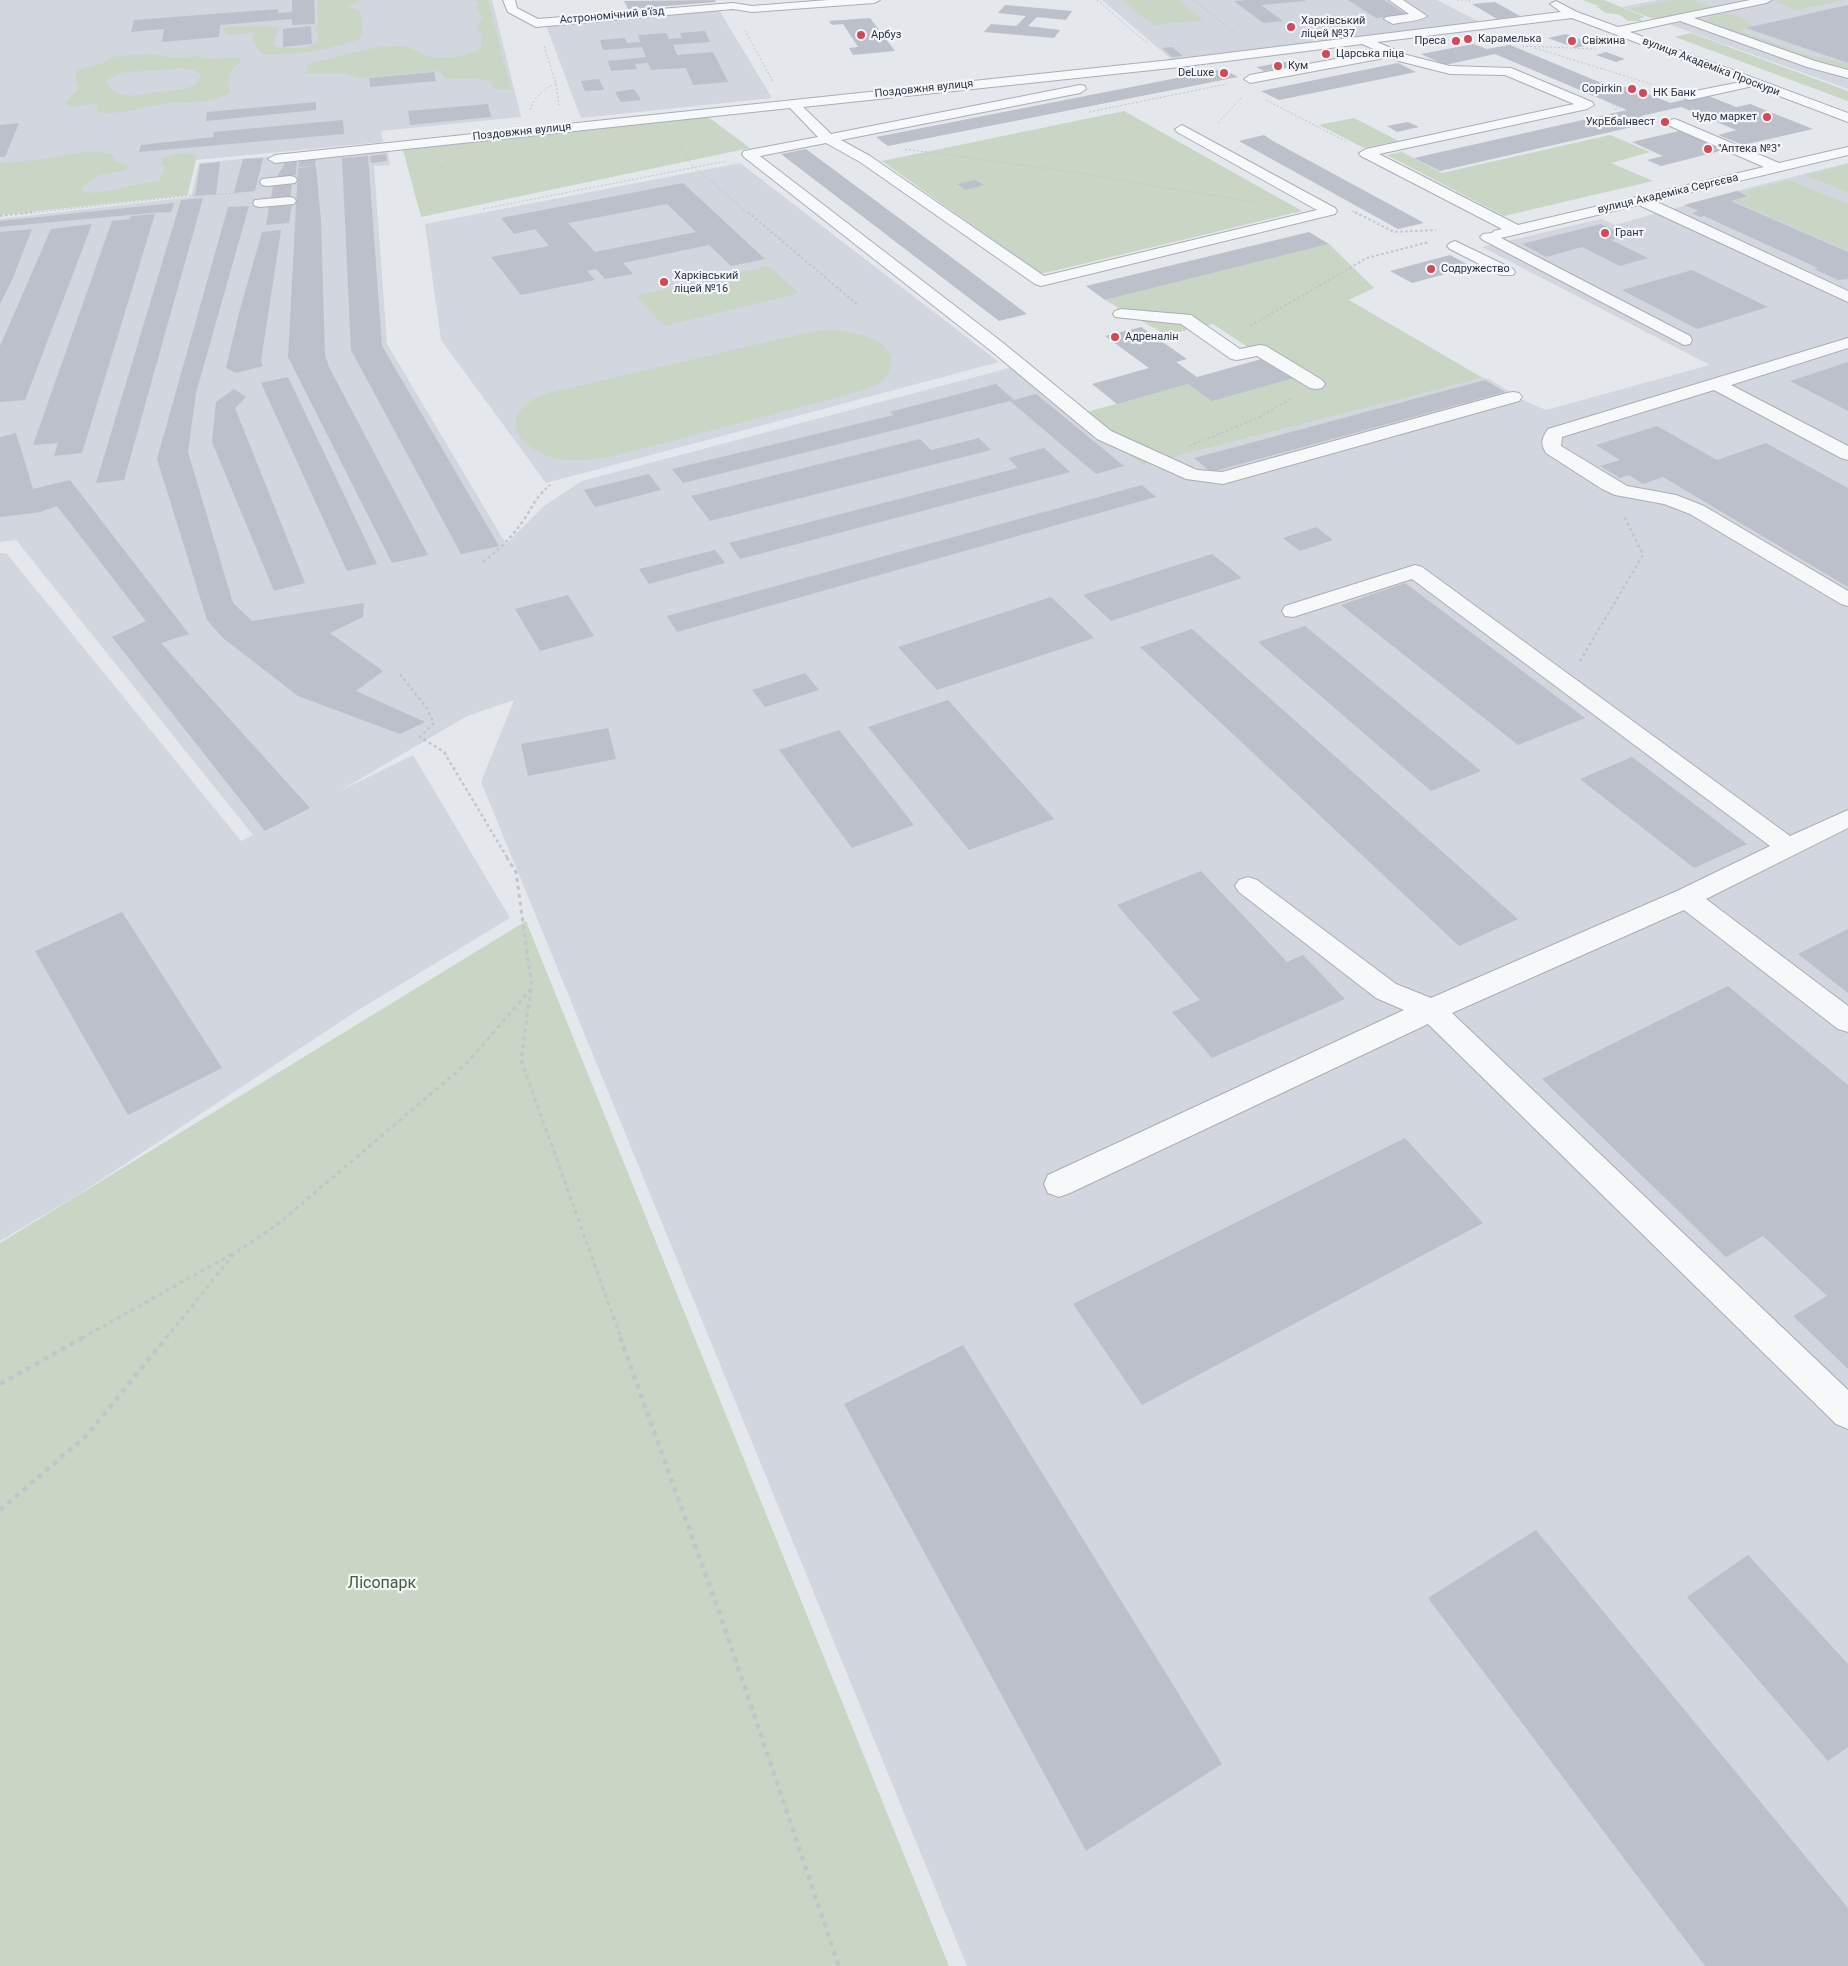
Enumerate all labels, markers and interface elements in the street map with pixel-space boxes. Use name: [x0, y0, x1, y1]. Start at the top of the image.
street label: Астрономічний в'їзд: [559, 5, 665, 27]
place label: Харківський ліцей №37: [1301, 14, 1365, 40]
marker: Харківський ліцей №37: [1285, 21, 1297, 33]
place label: Арбуз: [871, 28, 901, 42]
marker: Арбуз: [855, 29, 867, 41]
place label: Карамелька: [1478, 32, 1541, 46]
marker: Карамелька: [1462, 33, 1474, 45]
place label: Преса: [1414, 34, 1446, 48]
place label: Свіжина: [1582, 34, 1625, 48]
marker: Преса: [1450, 35, 1462, 47]
marker: Свіжина: [1566, 35, 1578, 47]
street label: вулиця Академіка Проскури: [1640, 35, 1782, 99]
place label: Царська піца: [1336, 47, 1404, 61]
marker: Царська піца: [1320, 48, 1332, 60]
place label: Кум: [1288, 59, 1308, 73]
marker: Кум: [1272, 60, 1284, 72]
place label: DeLuxe: [1178, 66, 1214, 80]
marker: DeLuxe: [1218, 67, 1230, 79]
street label: Поздовжня вулиця: [874, 77, 974, 101]
place label: Copirkin: [1582, 82, 1622, 96]
marker: Copirkin: [1626, 83, 1638, 95]
place label: НК Банк: [1653, 86, 1696, 100]
marker: НК Банк: [1637, 87, 1649, 99]
place label: Чудо маркет: [1692, 110, 1757, 124]
marker: Чудо маркет: [1761, 111, 1773, 123]
place label: УкрЕбаІнвест: [1586, 115, 1655, 129]
marker: УкрЕбаІнвест: [1659, 116, 1671, 128]
street label: Поздовжня вулиця: [472, 120, 572, 144]
place label: "Аптека №3": [1718, 142, 1781, 156]
marker: "Аптека №3": [1702, 143, 1714, 155]
street label: вулиця Академіка Сергєєва: [1596, 171, 1740, 217]
place label: Грант: [1615, 226, 1644, 240]
marker: Грант: [1599, 227, 1611, 239]
place label: Содружество: [1441, 262, 1510, 276]
marker: Содружество: [1425, 263, 1437, 275]
place label: Харківський ліцей №16: [674, 269, 738, 295]
marker: Харківський ліцей №16: [658, 276, 670, 288]
place label: Адреналін: [1125, 330, 1179, 344]
marker: Адреналін: [1109, 331, 1121, 343]
park label: Лісопарк: [348, 1574, 416, 1594]

